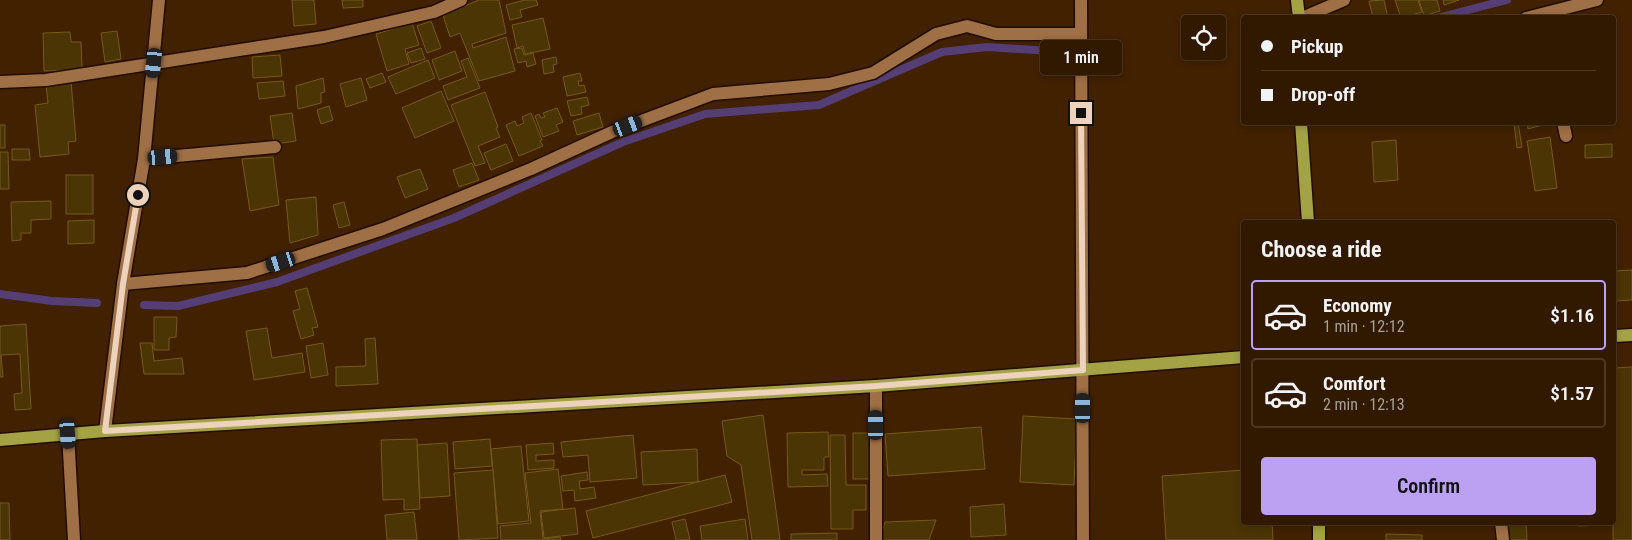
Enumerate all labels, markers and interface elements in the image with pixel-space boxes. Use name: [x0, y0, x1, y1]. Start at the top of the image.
map controls: [1181, 15, 1226, 60]
button: locate: [1181, 15, 1226, 60]
text: Pickup: [1291, 35, 1343, 58]
callout: 1 min: [1040, 41, 1122, 76]
car: [144, 47, 163, 79]
text: 1 min: [1063, 48, 1099, 67]
text: Drop-off: [1291, 83, 1355, 106]
route end: [1070, 102, 1092, 124]
car: [611, 114, 644, 138]
car: [147, 148, 178, 166]
route start: [127, 184, 149, 206]
text: Choose a ride: [1261, 237, 1382, 262]
car: [264, 250, 297, 274]
icon: car: [1263, 293, 1308, 338]
text: Economy: [1323, 294, 1392, 317]
text: $1.16: [1550, 304, 1594, 327]
text: 1 min · 12:12: [1323, 317, 1405, 336]
icon: car: [1263, 371, 1308, 416]
text: Comfort: [1323, 372, 1386, 395]
text: $1.57: [1550, 382, 1594, 405]
car: [1075, 393, 1090, 423]
text: 2 min · 12:13: [1323, 395, 1405, 414]
car: [868, 410, 883, 440]
car: [59, 419, 76, 449]
button: Confirm: [1261, 457, 1596, 515]

